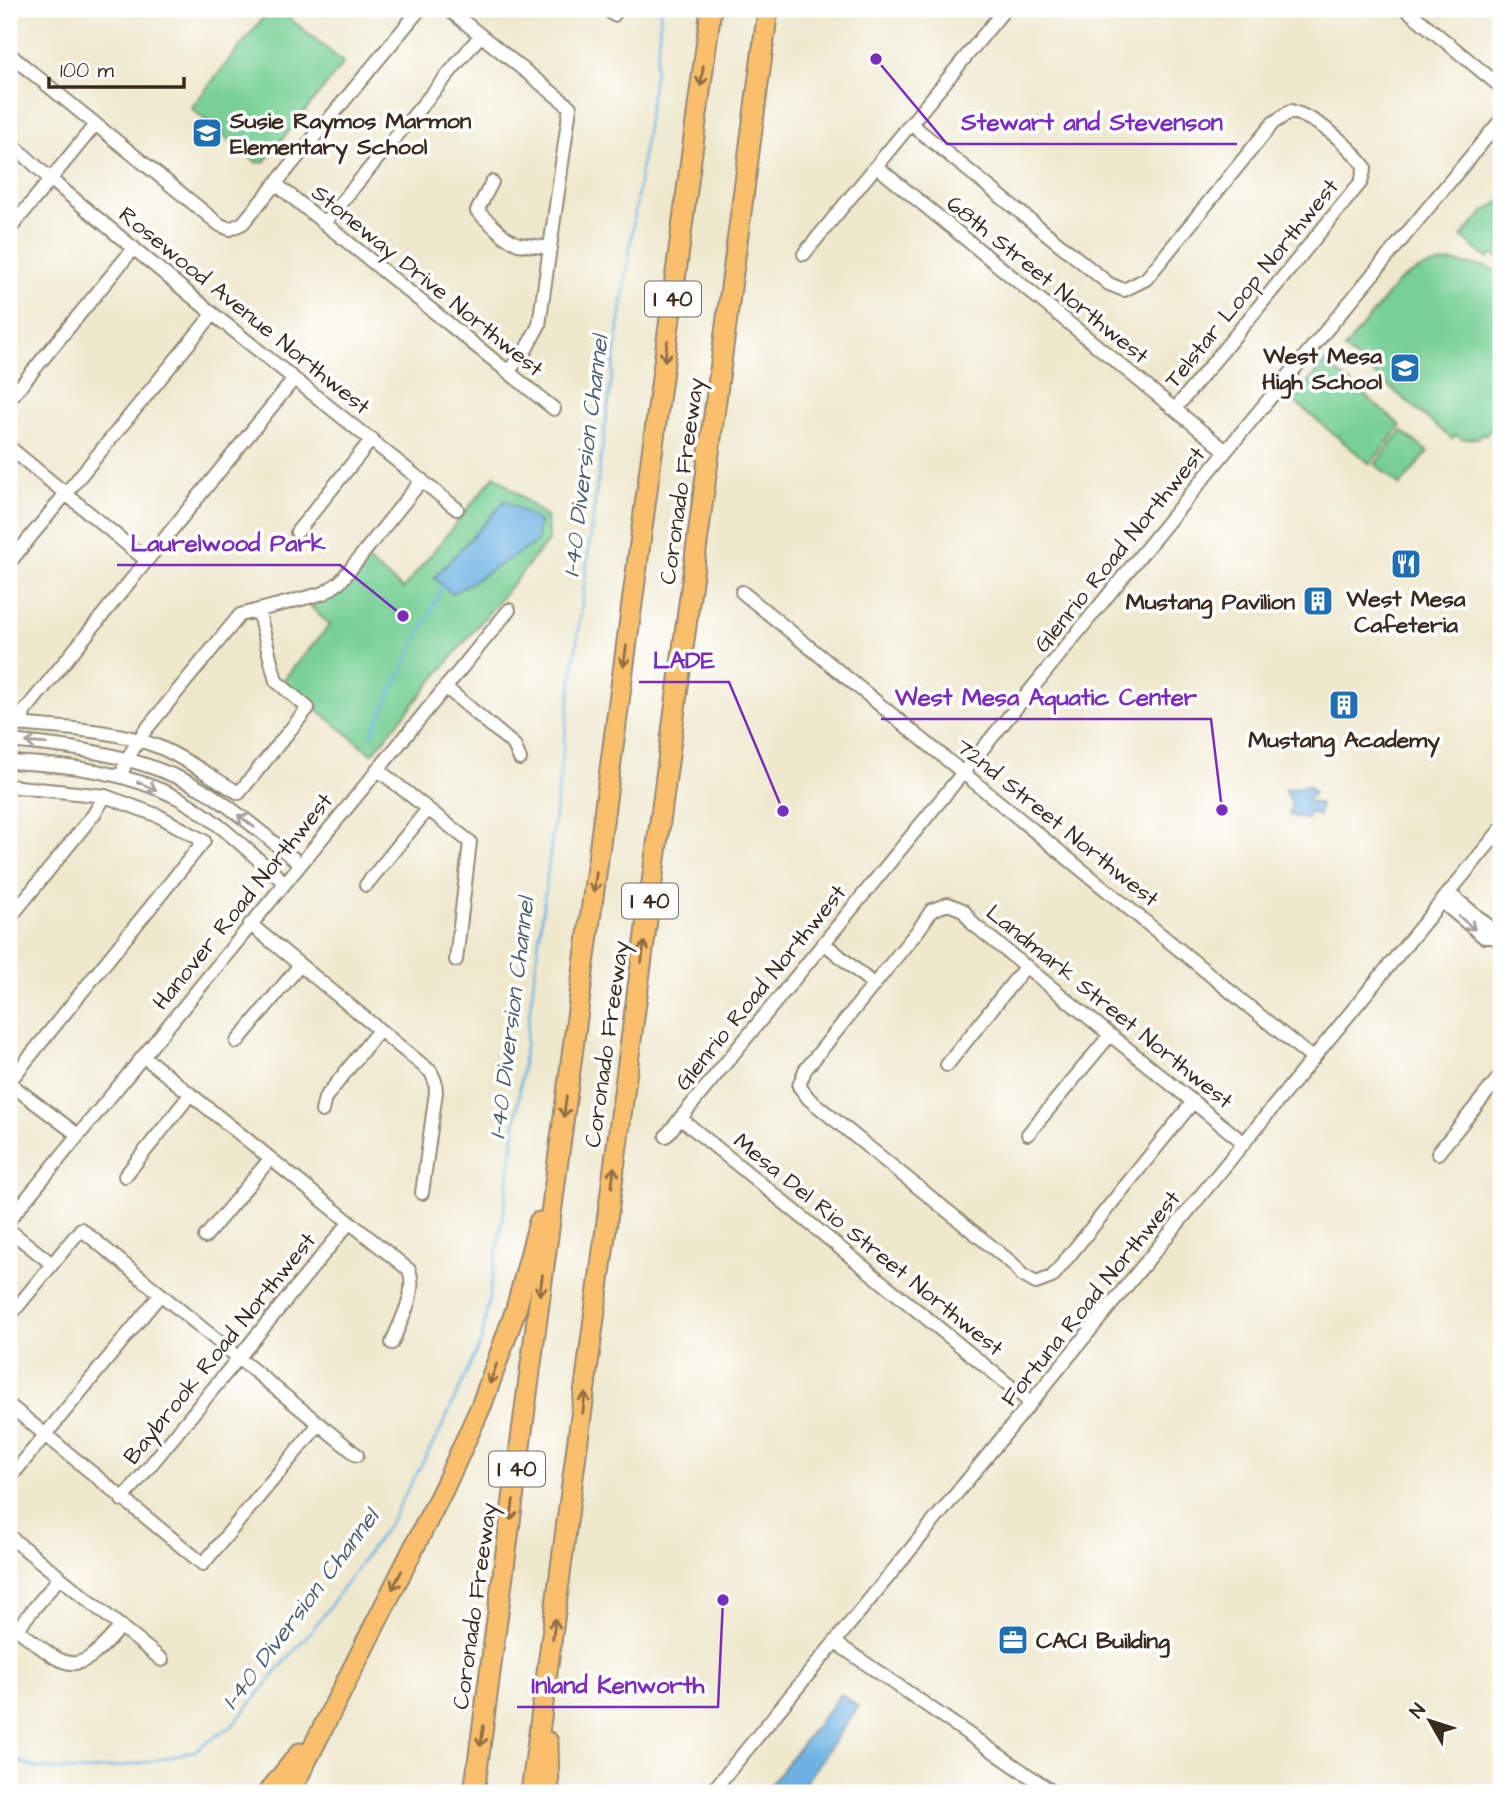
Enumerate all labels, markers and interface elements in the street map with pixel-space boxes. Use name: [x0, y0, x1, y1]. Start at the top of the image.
scale bar: [49, 46, 184, 90]
text: 100 m: [60, 56, 115, 85]
one-way arrow: [696, 65, 709, 87]
callout: Stewart and Stevenson: [947, 99, 1237, 144]
place label: Susie Raymos Marmon Elementary School: [229, 105, 472, 165]
text: Stewart and Stevenson: [960, 106, 1223, 140]
school or university icon: Susie Raymos Marmon Elementary School: [190, 116, 224, 150]
street label: Telstar Loop Northwest: [1157, 171, 1347, 395]
street label: Stoneway Drive Northwest: [304, 177, 551, 386]
street label: 68th Street Northwest: [939, 188, 1156, 372]
street label: Rosewood Avenue Northwest: [112, 199, 378, 423]
road number: I 40: [645, 282, 701, 316]
water label: I-40 Diversion Channel: [554, 330, 618, 579]
one-way arrow: [659, 339, 672, 361]
place label: West Mesa High School: [1262, 340, 1382, 399]
school or university icon: West Mesa High School: [1388, 351, 1422, 385]
street label: Coronado Freeway: [652, 375, 713, 587]
street label: Glenrio Road Northwest: [1027, 439, 1213, 659]
callout: Laurelwood Park: [117, 520, 340, 565]
text: Laurelwood Park: [131, 527, 326, 561]
restaurant icon: West Mesa Cafeteria: [1389, 547, 1423, 581]
place label: West Mesa Cafeteria: [1346, 583, 1466, 641]
building icon: Mustang Pavilion: [1301, 584, 1335, 618]
place label: Mustang Pavilion: [1126, 586, 1295, 619]
callout: LADE: [639, 637, 729, 682]
one-way arrow: [619, 644, 632, 667]
text: LADE: [653, 644, 716, 678]
callout: West Mesa Aquatic Center: [881, 674, 1211, 719]
text: West Mesa Aquatic Center: [894, 681, 1198, 715]
building icon: Mustang Academy: [1327, 688, 1361, 722]
place label: Mustang Academy: [1248, 724, 1440, 758]
street label: 72nd Street Northwest: [949, 731, 1166, 915]
one-way arrow: [25, 736, 48, 749]
one-way arrow: [136, 780, 158, 793]
street label: Hanover Road Northwest: [145, 786, 341, 1017]
one-way arrow: [236, 814, 255, 829]
one-way arrow: [588, 870, 601, 893]
street label: Glenrio Road Northwest: [668, 877, 854, 1097]
road number: I 40: [622, 884, 678, 918]
water label: I-40 Diversion Channel: [480, 892, 544, 1141]
street label: Landmark Street Northwest: [979, 897, 1240, 1117]
one-way arrow: [1457, 915, 1475, 930]
street label: Coronado Freeway: [577, 938, 638, 1150]
one-way arrow: [636, 941, 649, 964]
one-way arrow: [558, 1095, 571, 1118]
street label: Mesa Del Rio Street Northwest: [727, 1126, 1011, 1364]
one-way arrow: [607, 1167, 620, 1189]
street label: Fortuna Road Northwest: [994, 1183, 1188, 1413]
street label: Baybrook Road Northwest: [116, 1225, 325, 1472]
one-way arrow: [535, 1273, 548, 1295]
one-way arrow: [485, 1362, 498, 1384]
one-way arrow: [577, 1392, 590, 1415]
road number: I 40: [489, 1452, 545, 1486]
one-way arrow: [505, 1498, 518, 1521]
water label: I-40 Diversion Channel: [214, 1500, 389, 1717]
street label: Coronado Freeway: [445, 1500, 506, 1712]
one-way arrow: [389, 1569, 403, 1590]
one-way arrow: [548, 1618, 561, 1640]
office icon: CACI Building: [996, 1623, 1030, 1657]
place label: CACI Building: [1036, 1625, 1170, 1658]
callout: Inland Kenworth: [517, 1662, 718, 1707]
text: Inland Kenworth: [532, 1669, 706, 1703]
north arrow: [1394, 1686, 1464, 1756]
text: N: [1404, 1698, 1432, 1724]
one-way arrow: [475, 1724, 488, 1746]

